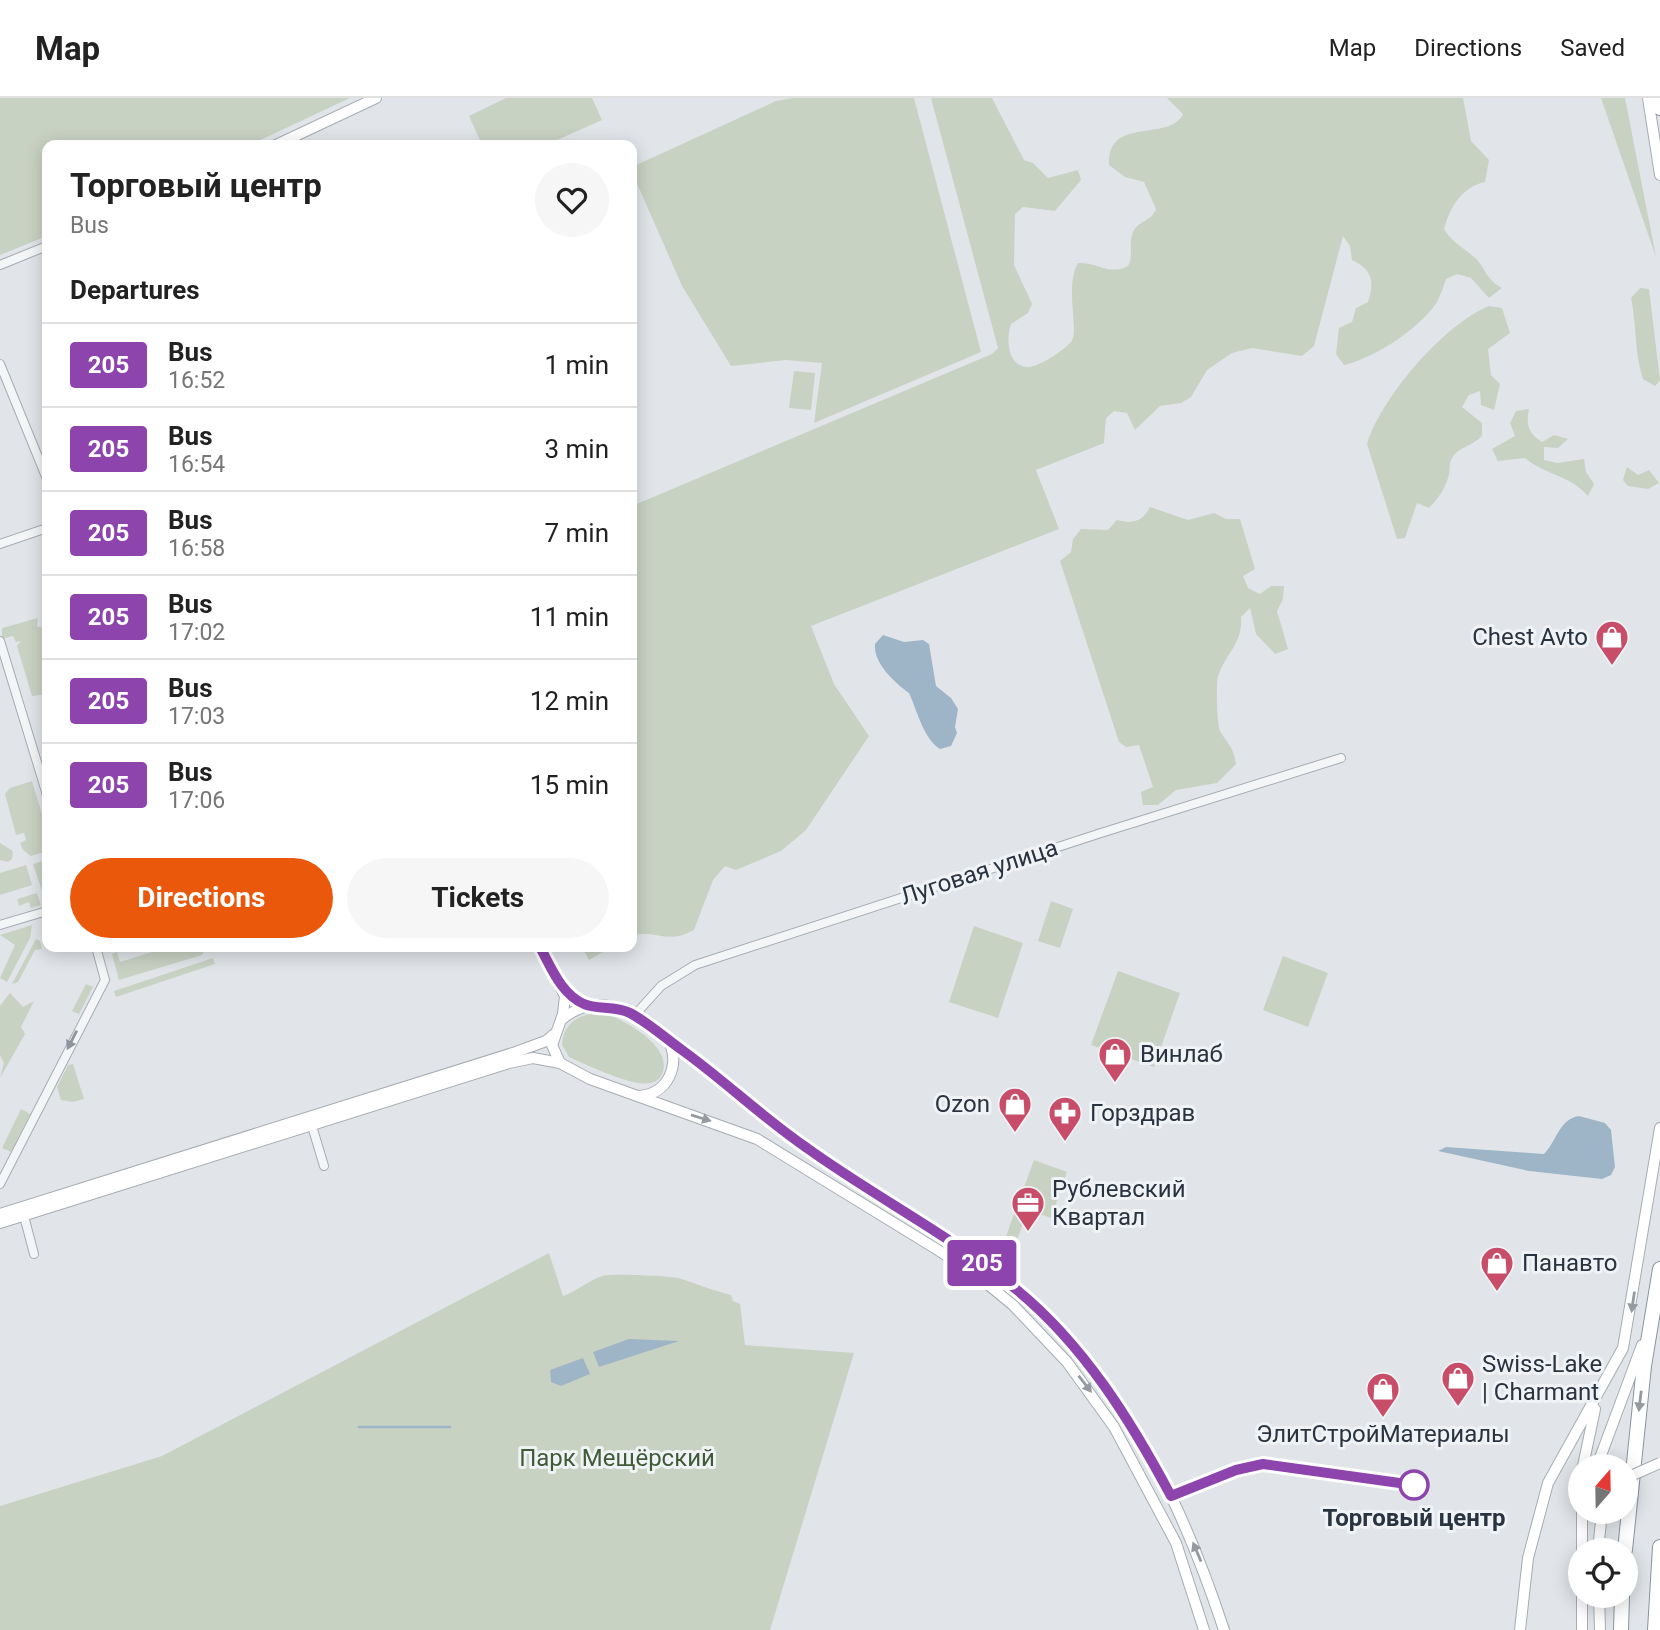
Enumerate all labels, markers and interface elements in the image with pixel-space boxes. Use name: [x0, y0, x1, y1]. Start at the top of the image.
text: Map: [35, 29, 100, 68]
text: Map: [1329, 34, 1376, 62]
text: Directions: [1414, 34, 1522, 62]
text: Saved: [1560, 34, 1625, 62]
button: heart: [535, 163, 609, 237]
text: Торговый центр: [70, 166, 322, 205]
text: Bus: [70, 212, 109, 239]
text: Departures: [70, 275, 200, 305]
text: Bus: [168, 337, 213, 367]
text: 1 min: [544, 350, 609, 380]
text: 205: [88, 351, 129, 379]
text: 16:52: [168, 367, 225, 394]
text: Bus: [168, 421, 213, 451]
text: 3 min: [544, 434, 609, 464]
text: 205: [88, 435, 129, 463]
text: 16:54: [168, 451, 225, 478]
text: Bus: [168, 505, 213, 535]
text: 7 min: [544, 518, 609, 548]
text: 205: [88, 519, 129, 547]
text: 16:58: [168, 535, 225, 562]
text: Bus: [168, 589, 213, 619]
text: 11 min: [530, 602, 609, 632]
text: 205: [88, 603, 129, 631]
shop icon: Chest Avto: [1593, 618, 1631, 667]
text: 17:02: [168, 619, 225, 646]
place label: Chest Avto: [1472, 623, 1588, 651]
text: Bus: [168, 673, 213, 703]
text: 12 min: [530, 686, 609, 716]
text: 205: [88, 687, 129, 715]
text: 17:03: [168, 703, 225, 730]
text: Bus: [168, 757, 213, 787]
text: 15 min: [530, 770, 609, 800]
text: 205: [88, 771, 129, 799]
text: 17:06: [168, 787, 225, 814]
street label: Луговая улица: [897, 833, 1061, 911]
button: Directions: [70, 858, 333, 938]
button: Tickets: [347, 858, 609, 938]
one-way arrow: [67, 1030, 79, 1050]
shop icon: Винлаб: [1096, 1035, 1134, 1084]
place label: Винлаб: [1140, 1040, 1223, 1068]
shop icon: Ozon: [996, 1085, 1034, 1134]
place label: Ozon: [935, 1090, 990, 1118]
pharmacy icon: Горздрав: [1046, 1094, 1084, 1143]
place label: Горздрав: [1090, 1099, 1195, 1127]
one-way arrow: [691, 1113, 712, 1123]
place label: Рублевский Квартал: [1052, 1175, 1186, 1231]
office icon: Рублевский Квартал: [1009, 1184, 1047, 1233]
line badge: 205: [942, 1240, 1022, 1286]
shop icon: Панавто: [1478, 1244, 1516, 1293]
text: 205: [961, 1249, 1003, 1277]
place label: Панавто: [1522, 1249, 1617, 1277]
one-way arrow: [1627, 1291, 1638, 1313]
place label: Swiss-Lake | Charmant: [1482, 1350, 1602, 1406]
shop icon: Swiss-Lake | Charmant: [1439, 1359, 1477, 1408]
shop icon: ЭлитСтройМатериалы: [1364, 1370, 1402, 1419]
one-way arrow: [1077, 1375, 1092, 1393]
one-way arrow: [1635, 1390, 1646, 1412]
place label: ЭлитСтройМатериалы: [1256, 1420, 1510, 1448]
park label: Парк Мещёрский: [519, 1444, 715, 1472]
north arrow: [1568, 1454, 1638, 1524]
map controls: [1568, 1454, 1638, 1608]
marker: Торговый центр: [1399, 1470, 1429, 1500]
place label: Торговый центр: [1322, 1504, 1506, 1532]
button: locate: [1568, 1538, 1638, 1608]
one-way arrow: [1191, 1542, 1203, 1562]

